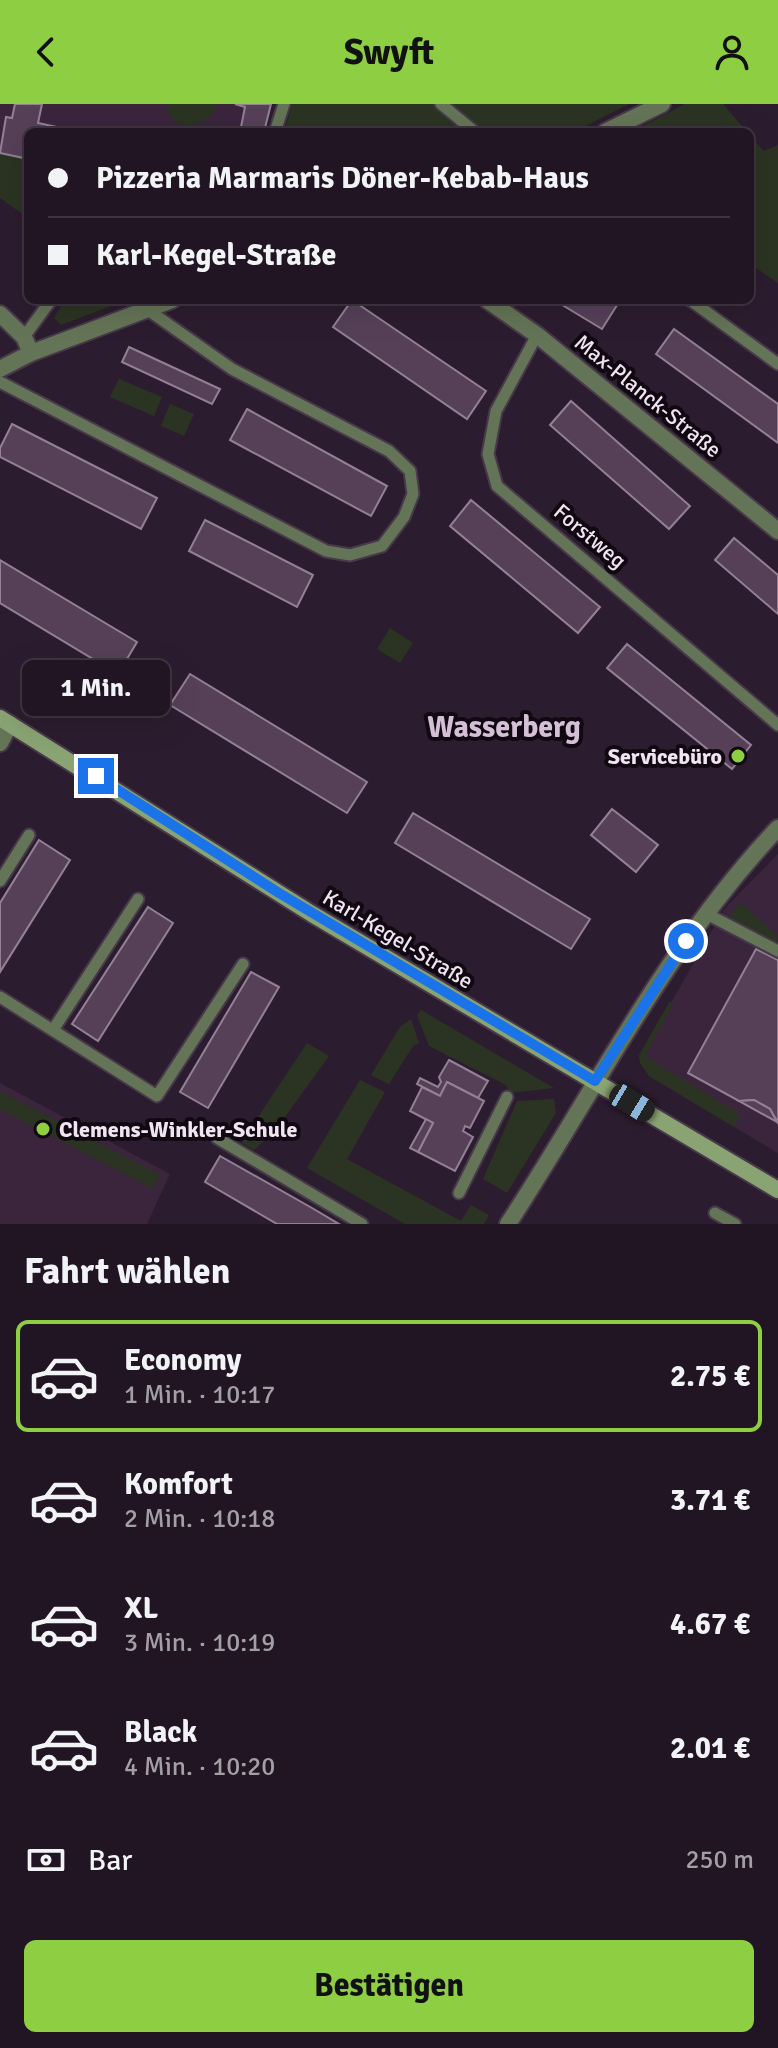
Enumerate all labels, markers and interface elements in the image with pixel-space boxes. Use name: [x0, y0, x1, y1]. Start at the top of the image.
icon: back: [24, 30, 68, 74]
text: Swyft: [344, 30, 434, 75]
icon: person: [710, 30, 754, 74]
text: Pizzeria Marmaris Döner-Kebab-Haus: [96, 160, 589, 197]
text: Karl-Kegel-Straße: [96, 237, 336, 274]
street label: Max-Planck-Straße: [569, 329, 727, 463]
street label: Forstweg: [548, 498, 632, 574]
callout: 1 Min.: [22, 660, 170, 716]
text: 1 Min.: [61, 672, 131, 704]
district label: Wasserberg: [427, 709, 581, 746]
place label: Servicebüro: [608, 743, 722, 770]
marker: Servicebüro: [729, 747, 747, 765]
route end: [78, 758, 114, 794]
street label: Karl-Kegel-Straße: [318, 884, 478, 994]
route start: [668, 923, 704, 959]
car: [605, 1080, 659, 1126]
place label: Clemens-Winkler-Schule: [59, 1116, 297, 1143]
marker: Clemens-Winkler-Schule: [34, 1120, 52, 1138]
text: Fahrt wählen: [24, 1249, 230, 1294]
icon: car: [28, 1340, 100, 1412]
text: Economy: [124, 1342, 241, 1379]
text: 2.75 €: [670, 1358, 750, 1395]
text: 1 Min. · 10:17: [124, 1379, 275, 1411]
icon: car: [28, 1464, 100, 1536]
text: Komfort: [124, 1466, 233, 1503]
text: 3.71 €: [670, 1482, 750, 1519]
text: 2 Min. · 10:18: [124, 1503, 275, 1535]
icon: car: [28, 1588, 100, 1660]
text: XL: [124, 1590, 158, 1627]
text: 4.67 €: [670, 1606, 750, 1643]
text: 3 Min. · 10:19: [124, 1627, 275, 1659]
icon: car: [28, 1712, 100, 1784]
text: Black: [124, 1714, 197, 1751]
text: 2.01 €: [670, 1730, 750, 1767]
text: 4 Min. · 10:20: [124, 1751, 275, 1783]
icon: cash: [24, 1838, 68, 1882]
text: Bar: [88, 1842, 132, 1879]
text: 250 m: [685, 1844, 754, 1876]
button: Bestätigen: [24, 1940, 754, 2032]

